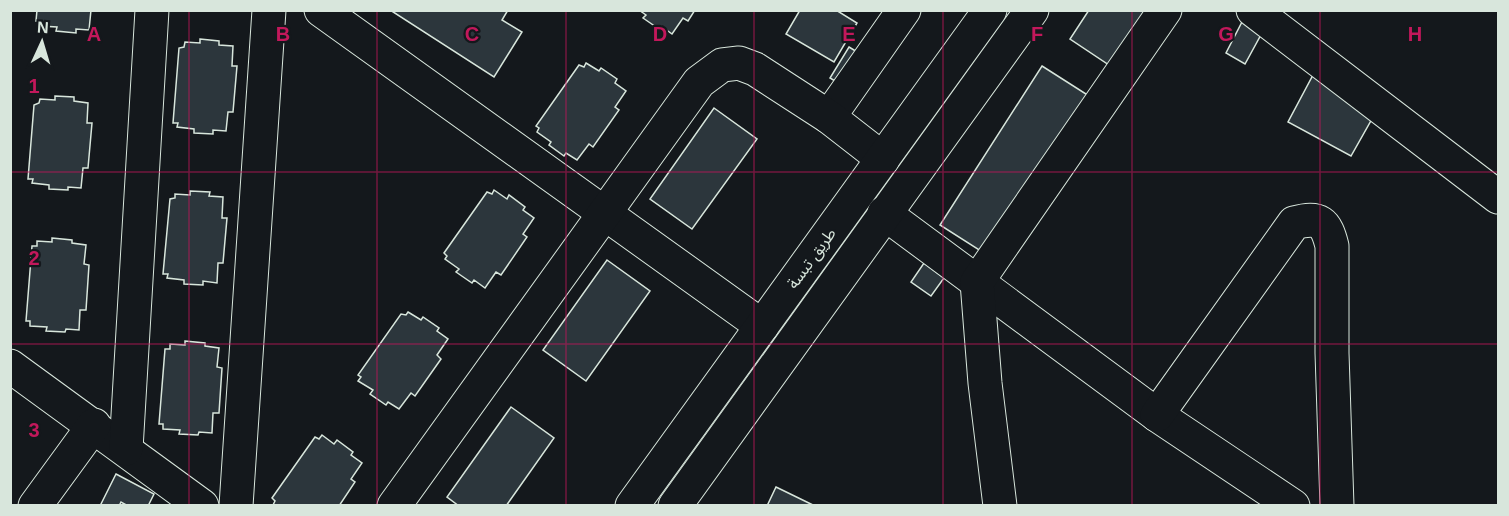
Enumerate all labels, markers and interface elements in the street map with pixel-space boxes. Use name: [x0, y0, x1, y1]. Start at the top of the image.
north arrow: [12, 12, 72, 72]
text: N: [37, 19, 49, 36]
text: A: [87, 23, 101, 45]
text: B: [276, 23, 290, 45]
text: C: [465, 23, 479, 45]
text: D: [653, 23, 667, 45]
text: E: [842, 23, 856, 45]
text: F: [1031, 23, 1043, 45]
text: G: [1218, 23, 1234, 45]
text: H: [1408, 23, 1422, 45]
text: 1: [28, 75, 40, 97]
street label: طريق تبسة: [784, 225, 841, 293]
text: 2: [28, 247, 40, 269]
text: 3: [28, 419, 40, 441]

